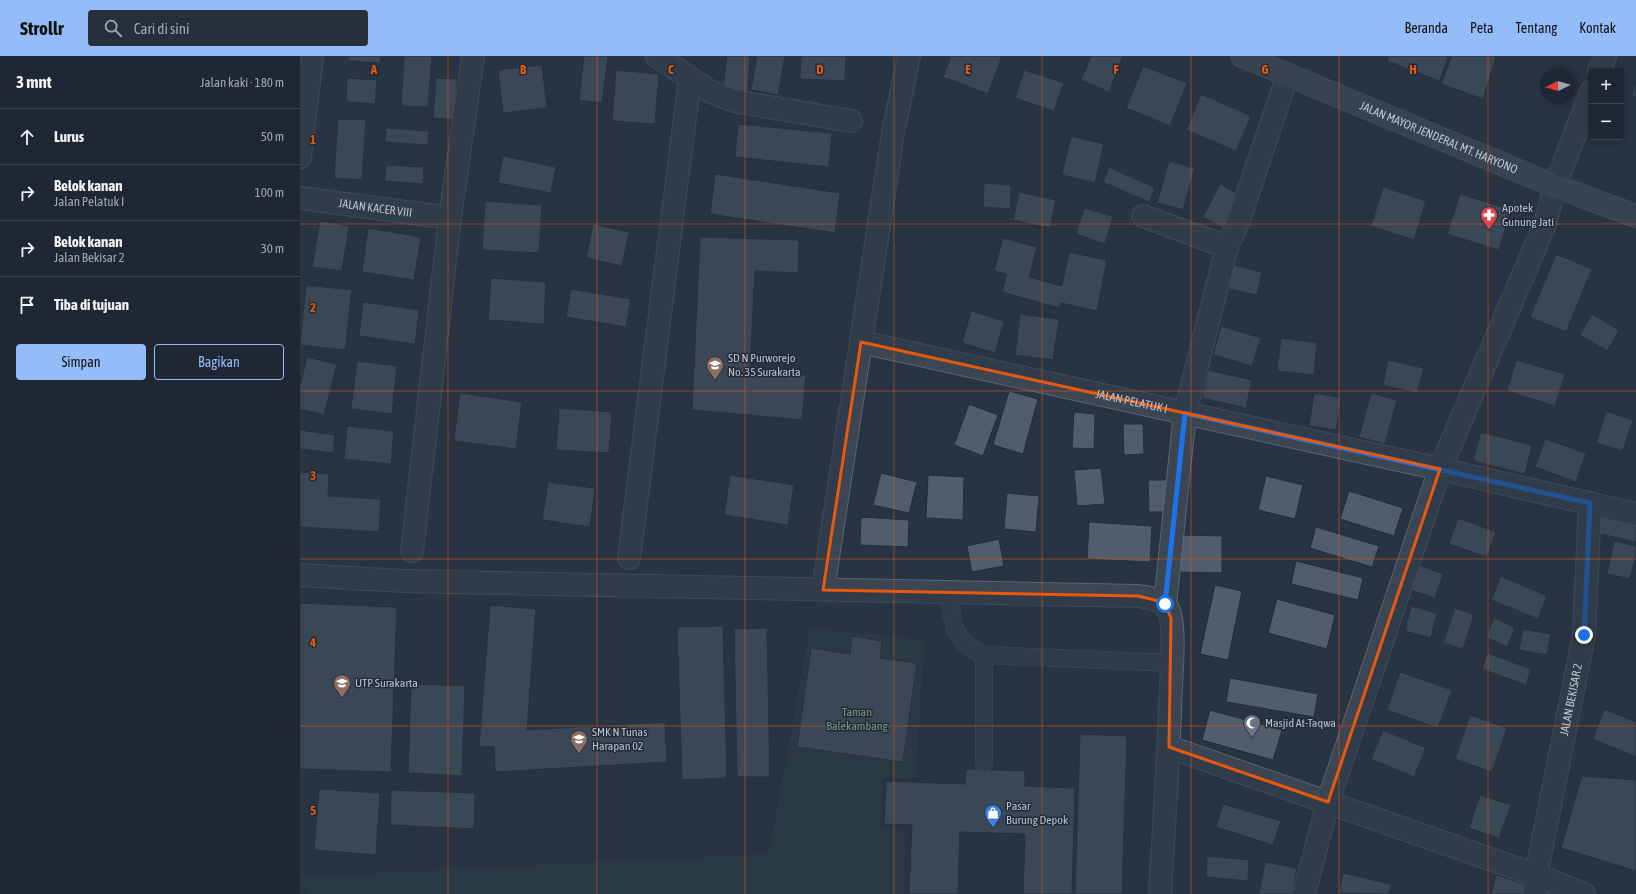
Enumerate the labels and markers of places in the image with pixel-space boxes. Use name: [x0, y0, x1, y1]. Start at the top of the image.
place label: Apotek Gunung Jati: [1502, 201, 1554, 229]
pharmacy icon: Apotek Gunung Jati: [1479, 205, 1499, 230]
place label: SD N Purworejo No. 35 Surakarta: [728, 351, 800, 379]
school or university icon: SD N Purworejo No. 35 Surakarta: [705, 355, 725, 380]
school or university icon: UTP Surakarta: [332, 673, 352, 698]
place label: UTP Surakarta: [355, 676, 418, 690]
mosque icon: Masjid At-Taqwa: [1242, 713, 1262, 738]
place label: Masjid At-Taqwa: [1265, 716, 1336, 730]
place label: SMK N Tunas Harapan 02: [592, 725, 647, 753]
school or university icon: SMK N Tunas Harapan 02: [569, 729, 589, 754]
place label: Pasar Burung Depok: [1006, 799, 1069, 827]
shop icon: Pasar Burung Depok: [983, 803, 1003, 828]

